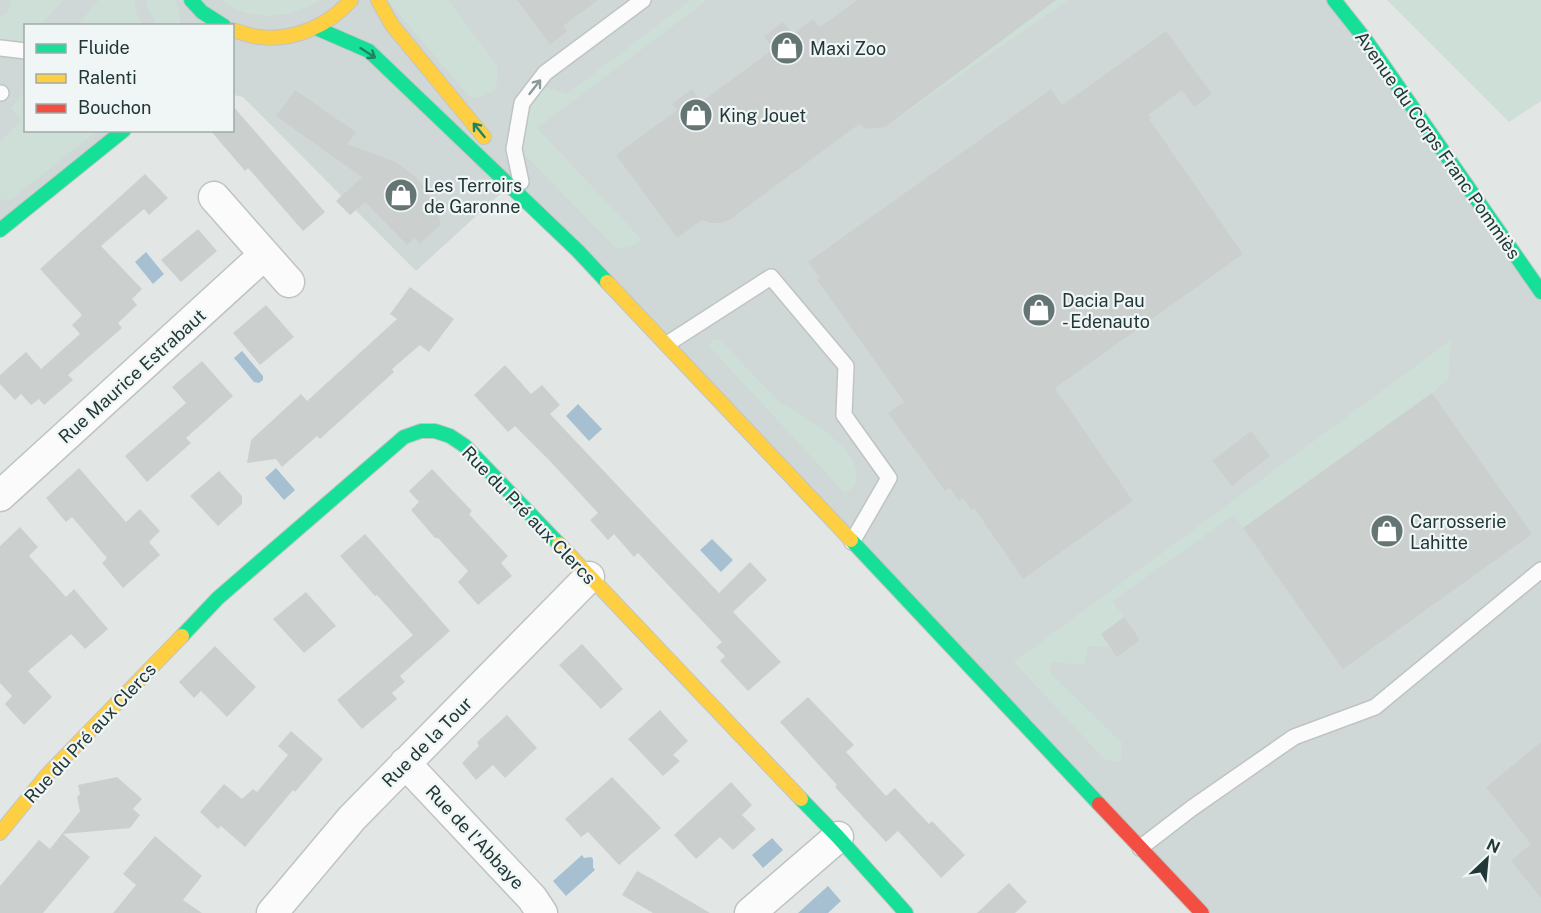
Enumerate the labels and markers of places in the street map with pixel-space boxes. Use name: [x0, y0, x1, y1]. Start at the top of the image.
shop icon: Maxi Zoo: [769, 30, 805, 66]
place label: Maxi Zoo: [810, 38, 886, 59]
shop icon: King Jouet: [678, 97, 714, 133]
place label: King Jouet: [719, 105, 806, 126]
place label: Les Terroirs de Garonne: [424, 175, 522, 217]
shop icon: Les Terroirs de Garonne: [383, 177, 419, 213]
place label: Dacia Pau - Edenauto: [1062, 290, 1150, 332]
shop icon: Dacia Pau - Edenauto: [1021, 292, 1057, 328]
place label: Carrosserie Lahitte: [1410, 511, 1506, 553]
shop icon: Carrosserie Lahitte: [1369, 513, 1405, 549]

